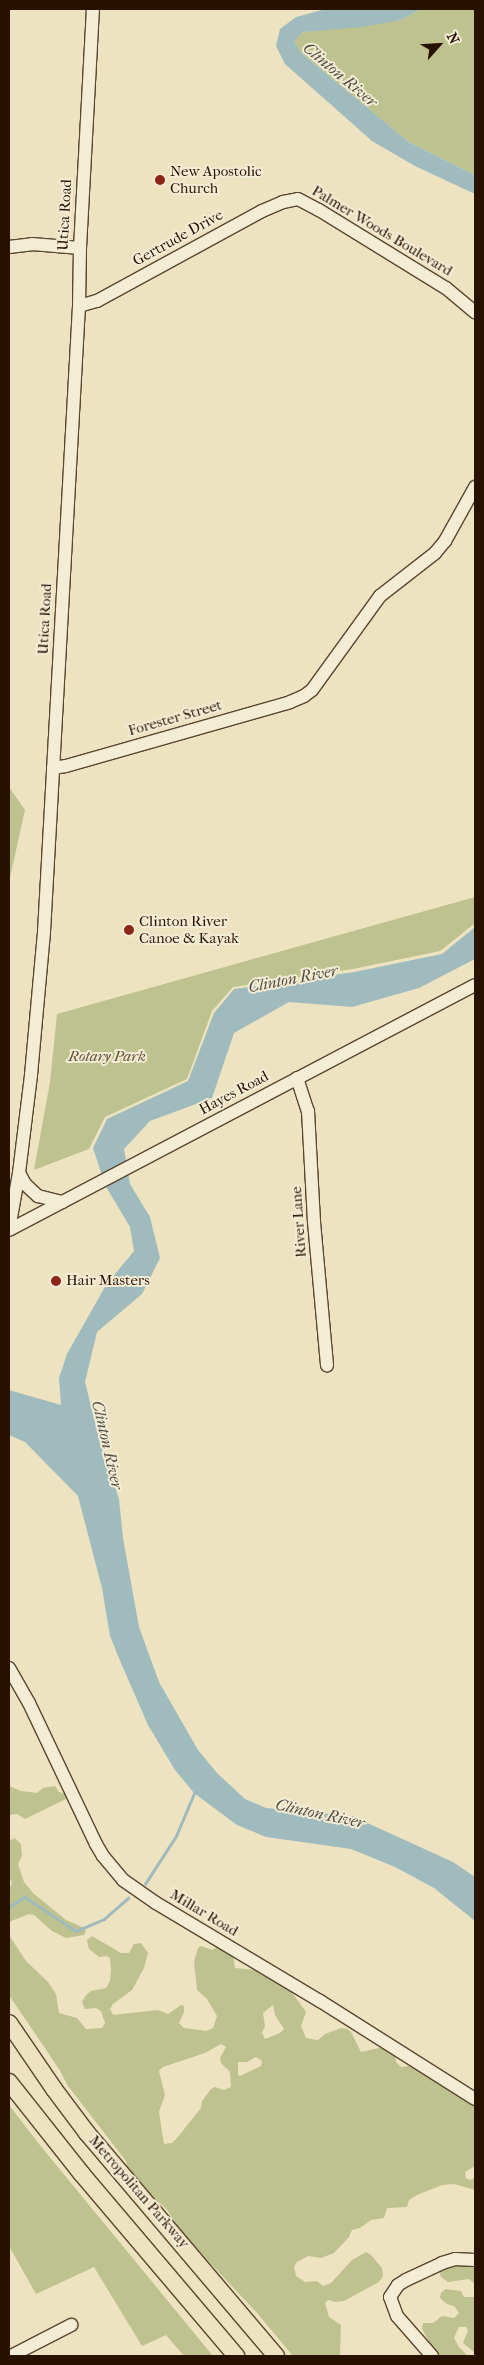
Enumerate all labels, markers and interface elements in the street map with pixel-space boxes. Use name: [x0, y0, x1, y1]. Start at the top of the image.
north arrow: [414, 20, 464, 70]
text: N: [443, 30, 463, 47]
water label: Clinton River: [299, 39, 381, 111]
place label: New Apostolic Church: [170, 162, 262, 197]
marker: New Apostolic Church: [154, 174, 166, 186]
street label: Utica Road: [54, 179, 76, 251]
street label: Palmer Woods Boulevard: [308, 182, 456, 280]
street label: Gertrude Drive: [130, 206, 226, 270]
street label: Utica Road: [34, 583, 56, 655]
street label: Forester Street: [126, 696, 224, 740]
place label: Clinton River Canoe & Kayak: [139, 912, 239, 947]
marker: Clinton River Canoe & Kayak: [123, 924, 135, 936]
water label: Clinton River: [247, 961, 339, 997]
park label: Rotary Park: [68, 1048, 146, 1066]
street label: Hayes Road: [196, 1067, 272, 1119]
street label: River Lane: [288, 1186, 310, 1258]
place label: Hair Masters: [66, 1272, 150, 1290]
marker: Hair Masters: [50, 1275, 62, 1287]
water label: Clinton River: [87, 1399, 127, 1491]
water label: Clinton River: [274, 1795, 366, 1833]
street label: Millar Road: [167, 1886, 241, 1940]
street label: Metropolitan Parkway: [85, 2132, 193, 2252]

